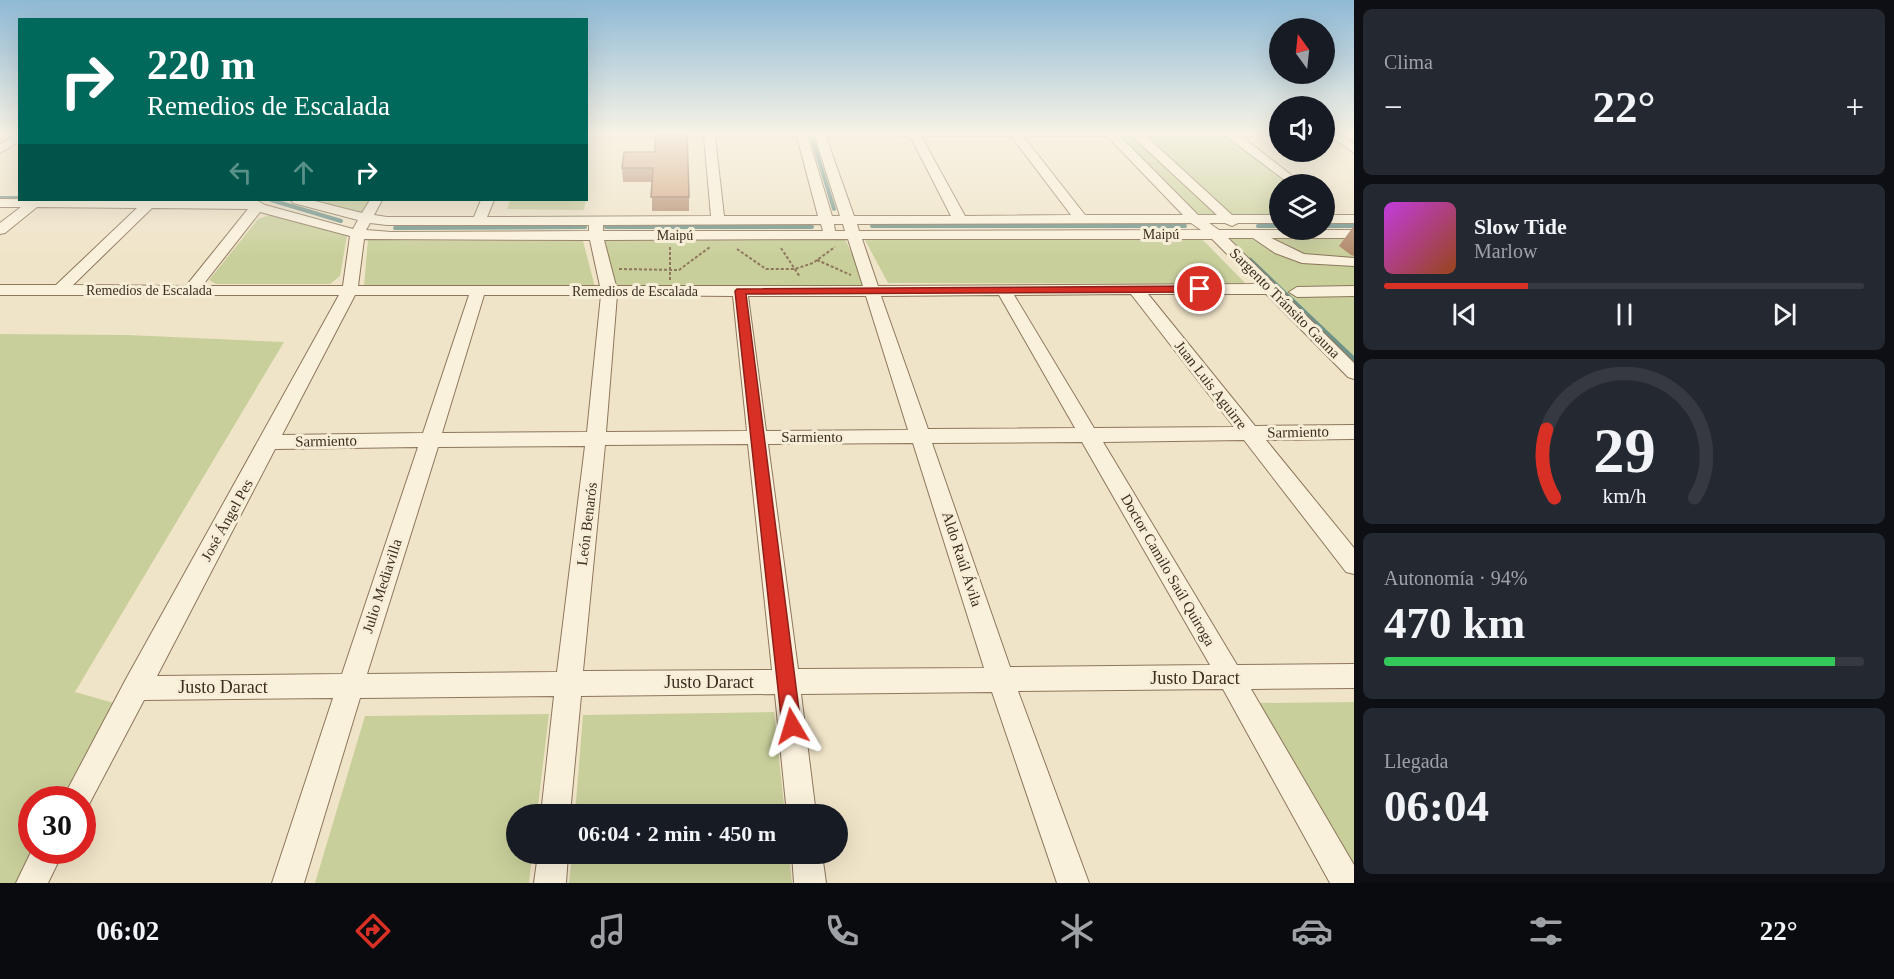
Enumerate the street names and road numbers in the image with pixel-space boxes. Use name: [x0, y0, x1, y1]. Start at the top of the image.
street label: Maipú: [1143, 227, 1179, 242]
street label: Maipú: [657, 228, 693, 243]
street label: Sargento Tránsito Gauna: [1227, 245, 1344, 362]
street label: Remedios de Escalada: [86, 283, 213, 298]
street label: Remedios de Escalada: [572, 284, 699, 299]
street label: Juan Luis Aguirre: [1172, 338, 1251, 433]
street label: Sarmiento: [1267, 423, 1329, 441]
street label: Sarmiento: [781, 429, 843, 445]
street label: Sarmiento: [295, 432, 357, 450]
street label: José Ángel Pes: [198, 476, 256, 564]
street label: León Benarós: [574, 481, 600, 567]
street label: Doctor Camilo Saúl Quiroga: [1118, 491, 1218, 649]
street label: Aldo Raúl Ávila: [939, 509, 985, 609]
street label: Julio Mediavilla: [359, 537, 405, 635]
street label: Justo Daract: [1150, 668, 1240, 688]
street label: Justo Daract: [664, 672, 754, 692]
street label: Justo Daract: [178, 677, 268, 697]

